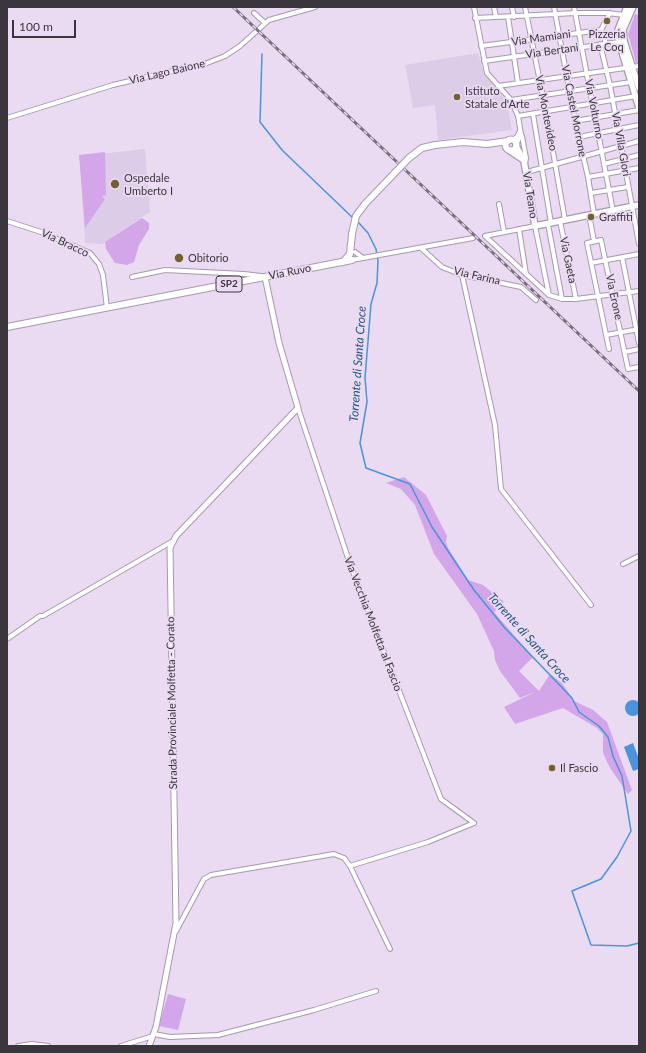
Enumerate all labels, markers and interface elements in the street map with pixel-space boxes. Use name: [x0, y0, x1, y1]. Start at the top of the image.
scale bar: [14, 12, 78, 38]
marker: Pizzeria Le Coq: [602, 16, 612, 26]
text: 100 m: [19, 19, 53, 34]
street label: Via Mamiani: [510, 27, 572, 49]
place label: Pizzeria Le Coq: [589, 27, 625, 53]
street label: Via Bertani: [525, 41, 579, 61]
street label: Via Lago Baione: [128, 57, 206, 87]
street label: Via Castel Morrone: [559, 64, 589, 158]
street label: Via Montevideo: [532, 74, 560, 152]
street label: Via Volturno: [582, 78, 606, 140]
place label: Istituto Statale d'Arte: [465, 84, 530, 110]
marker: Istituto Statale d'Arte: [452, 92, 462, 102]
street label: Via Villa Glori: [609, 111, 633, 177]
place label: Ospedale Umberto I: [124, 171, 173, 197]
street label: Via Teano: [520, 171, 540, 219]
marker: Ospedale Umberto I: [109, 178, 121, 190]
place label: Graffiti: [599, 210, 633, 224]
marker: Graffiti: [586, 212, 596, 222]
street label: Via Bracco: [39, 226, 91, 260]
street label: Via Gaeta: [557, 236, 579, 284]
place label: Obitorio: [188, 251, 229, 265]
marker: Obitorio: [173, 252, 185, 264]
street label: Via Ruvo: [268, 261, 312, 283]
street label: Via Farina: [452, 264, 502, 288]
street label: Via Erone: [603, 273, 625, 321]
road number: SP2: [216, 276, 242, 292]
water label: Torrente di Santa Croce: [347, 306, 369, 422]
street label: Via Vecchia Molfetta al Fascio: [341, 555, 405, 693]
water label: Torrente di Santa Croce: [485, 590, 573, 686]
street label: Strada Provinciale Molfetta - Corato: [164, 616, 180, 790]
place label: Il Fascio: [560, 761, 598, 775]
marker: Il Fascio: [547, 763, 557, 773]

